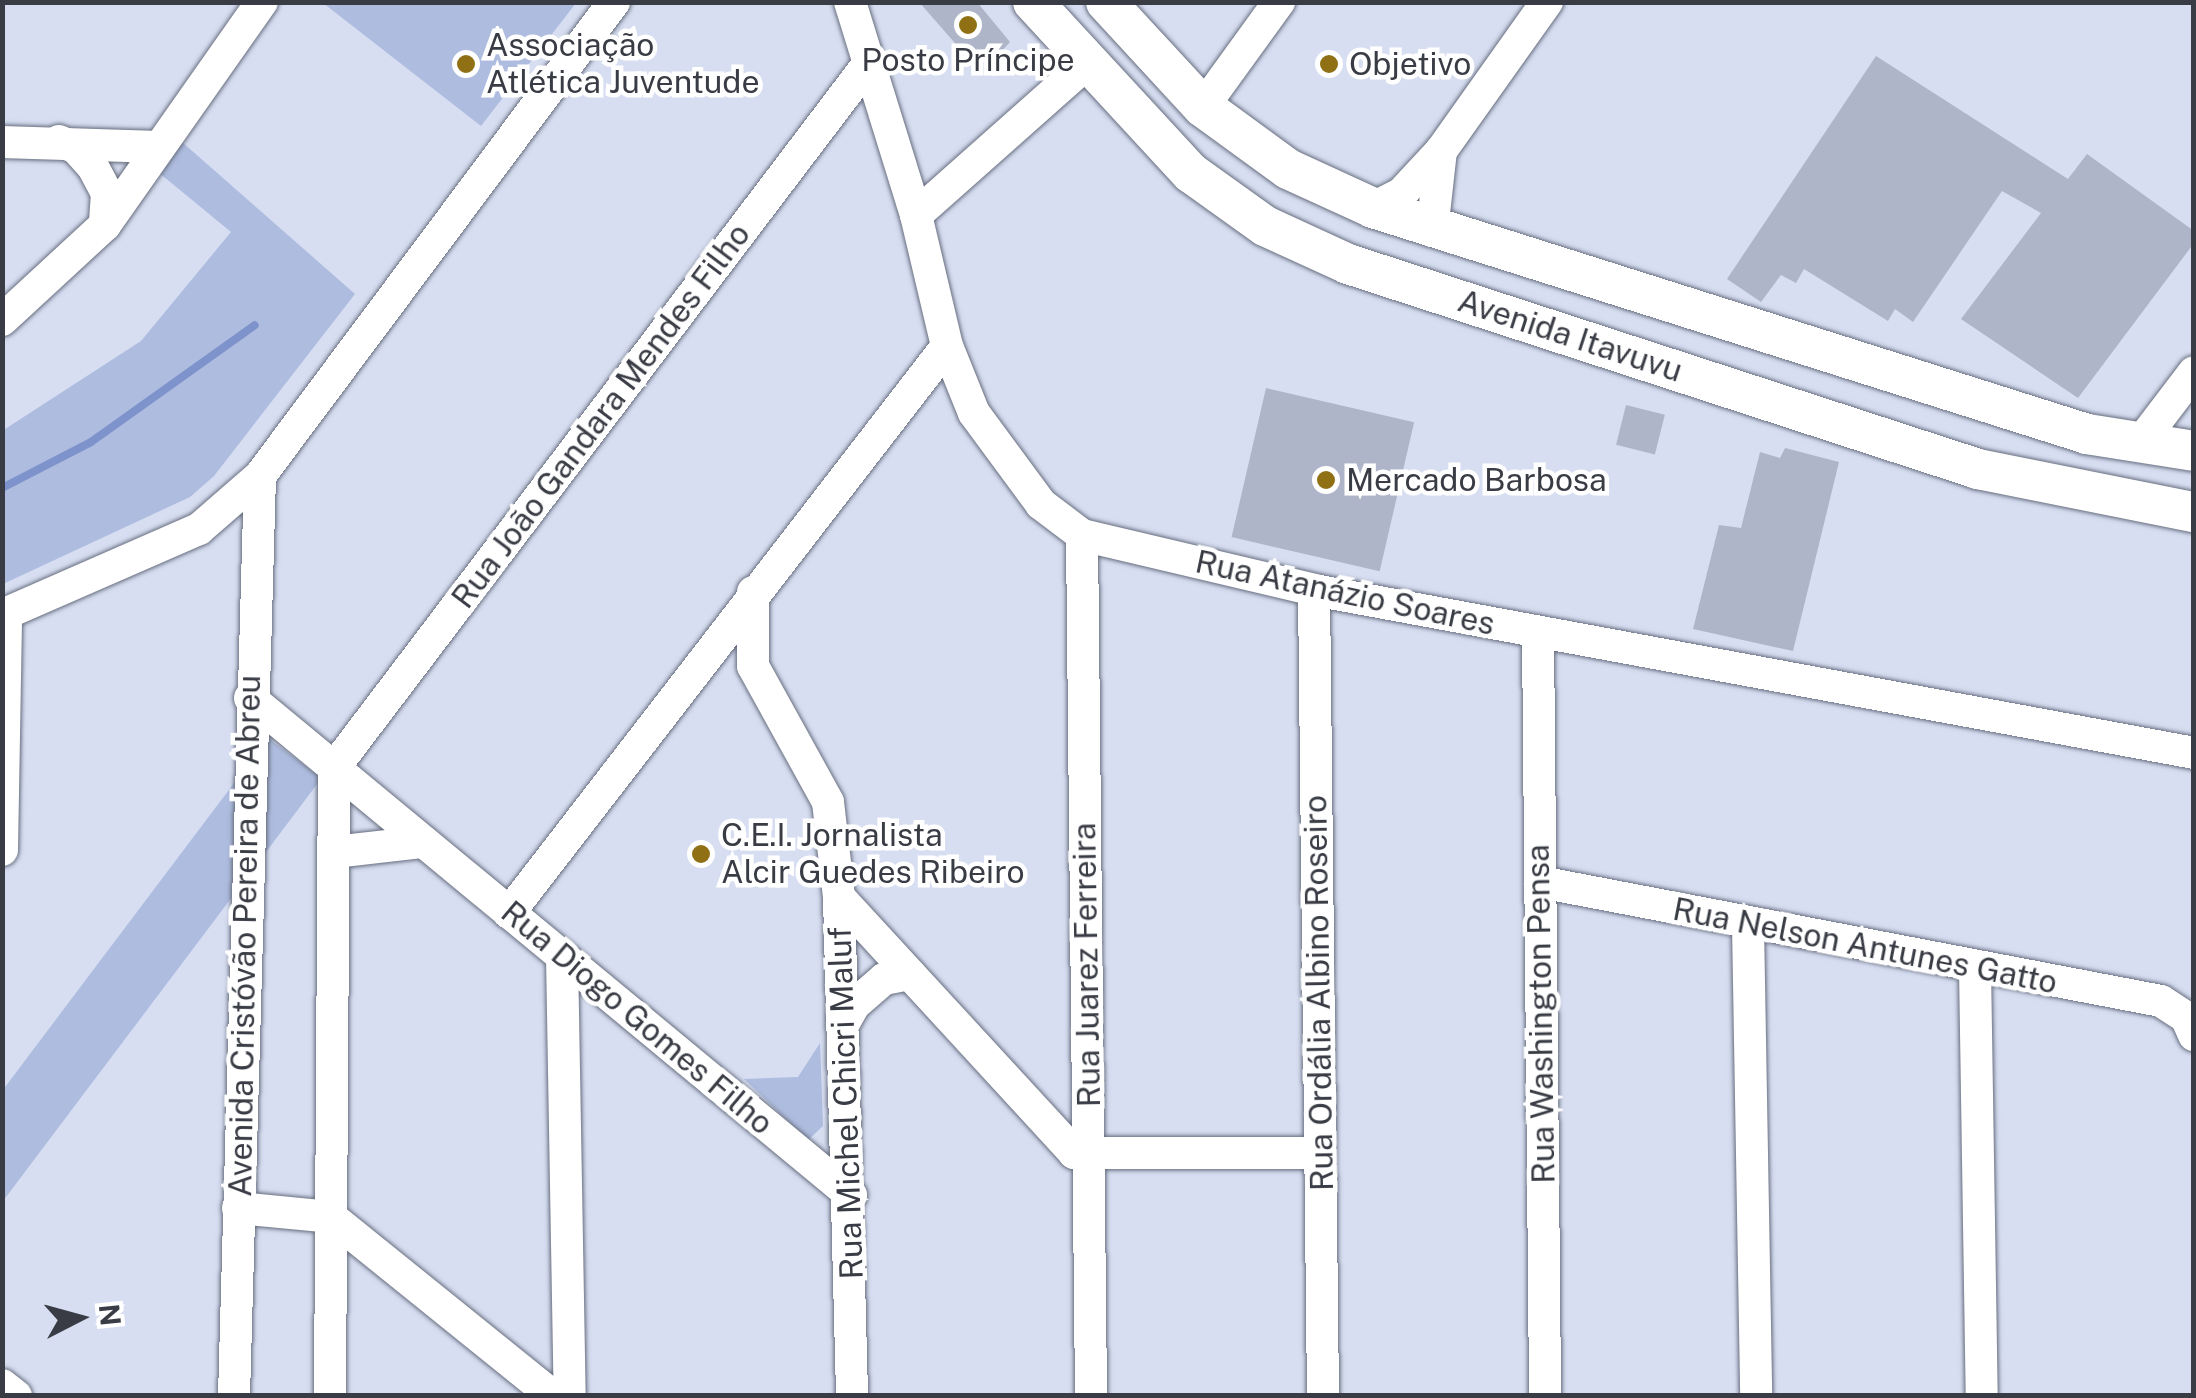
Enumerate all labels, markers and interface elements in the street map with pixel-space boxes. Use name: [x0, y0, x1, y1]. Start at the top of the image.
marker: Posto Príncipe: [957, 14, 979, 36]
place label: Associação Atlética Juventude: [486, 27, 760, 102]
place label: Posto Príncipe: [861, 41, 1075, 79]
place label: Objetivo: [1349, 45, 1471, 83]
marker: Associação Atlética Juventude: [455, 53, 477, 75]
marker: Objetivo: [1318, 53, 1340, 75]
street label: Rua João Gandara Mendes Filho: [444, 216, 758, 616]
street label: Avenida Itavuvu: [1453, 282, 1687, 390]
place label: Mercado Barbosa: [1346, 461, 1607, 499]
marker: Mercado Barbosa: [1315, 469, 1337, 491]
street label: Rua Atanázio Soares: [1192, 542, 1498, 644]
street label: Avenida Cristóvão Pereira de Abreu: [221, 674, 269, 1198]
street label: Rua Ordália Albino Roseiro: [1296, 795, 1342, 1191]
place label: C.E.I. Jornalista Alcir Guedes Ribeiro: [721, 817, 1025, 892]
street label: Rua Juarez Ferreira: [1065, 822, 1109, 1108]
marker: C.E.I. Jornalista Alcir Guedes Ribeiro: [690, 843, 712, 865]
street label: Rua Washington Pensa: [1519, 844, 1563, 1184]
street label: Rua Nelson Antunes Gatto: [1670, 890, 2060, 1002]
street label: Rua Diogo Gomes Filho: [493, 893, 781, 1143]
street label: Rua Michel Chicri Maluf: [821, 926, 871, 1280]
north arrow: [30, 1268, 130, 1368]
text: N: [93, 1302, 128, 1327]

